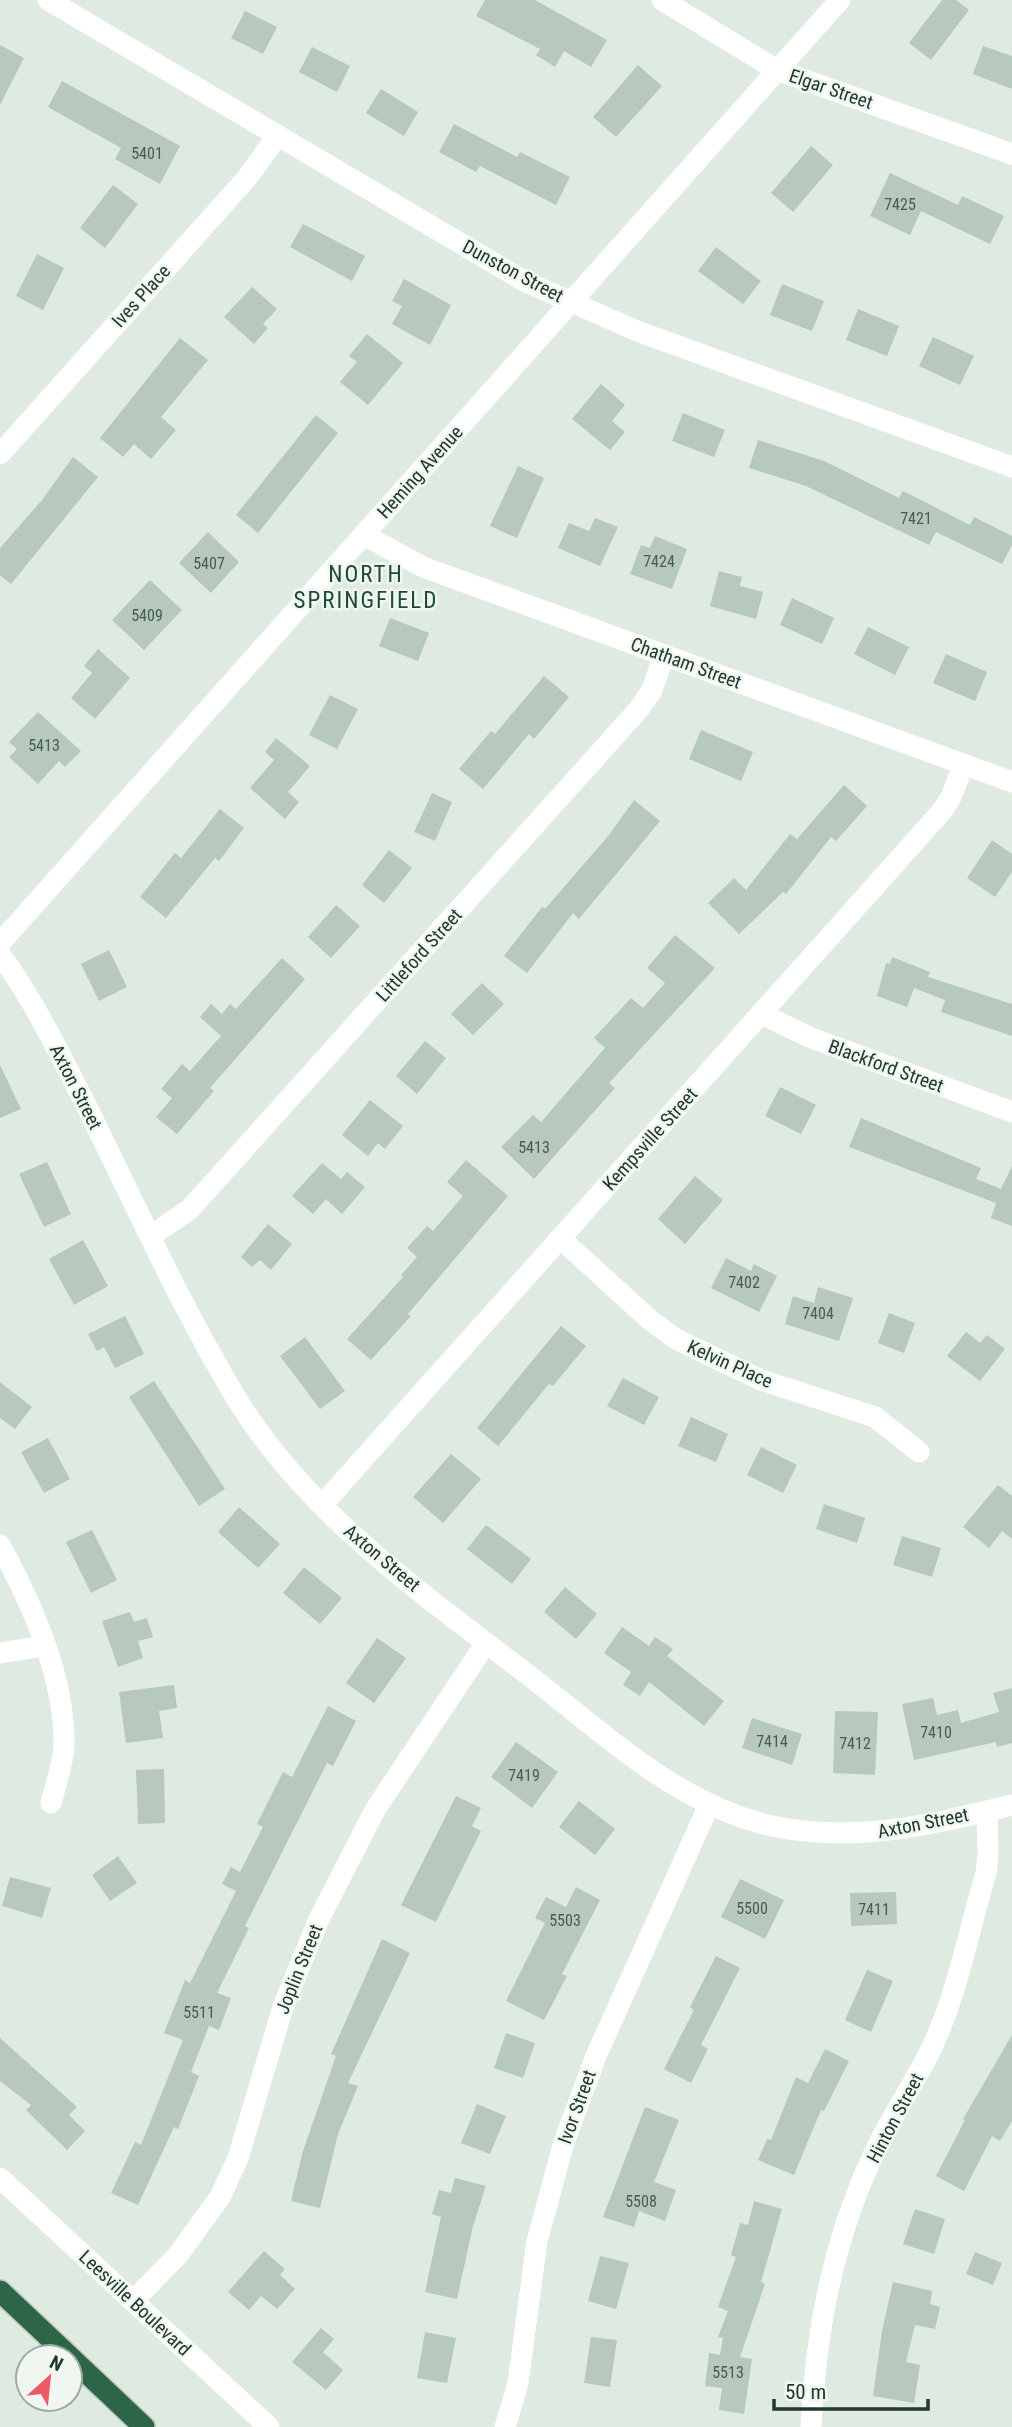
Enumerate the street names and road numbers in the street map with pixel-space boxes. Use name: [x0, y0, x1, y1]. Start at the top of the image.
street label: Elgar Street: [786, 64, 876, 114]
street label: Dunston Street: [459, 235, 567, 307]
street label: Ives Place: [107, 260, 175, 332]
street label: Heming Avenue: [372, 421, 468, 523]
street label: Chatham Street: [627, 632, 745, 694]
street label: Littleford Street: [371, 904, 467, 1006]
street label: Blackford Street: [825, 1035, 947, 1097]
street label: Axton Street: [45, 1041, 107, 1133]
street label: Kempsville Street: [598, 1083, 702, 1195]
street label: Kelvin Place: [684, 1335, 776, 1393]
street label: Axton Street: [339, 1520, 425, 1596]
street label: Axton Street: [875, 1803, 971, 1843]
street label: Joplin Street: [271, 1921, 327, 2017]
street label: Ivor Street: [553, 2067, 601, 2147]
street label: Hinton Street: [862, 2069, 928, 2167]
street label: Leesville Boulevard: [74, 2245, 196, 2361]

